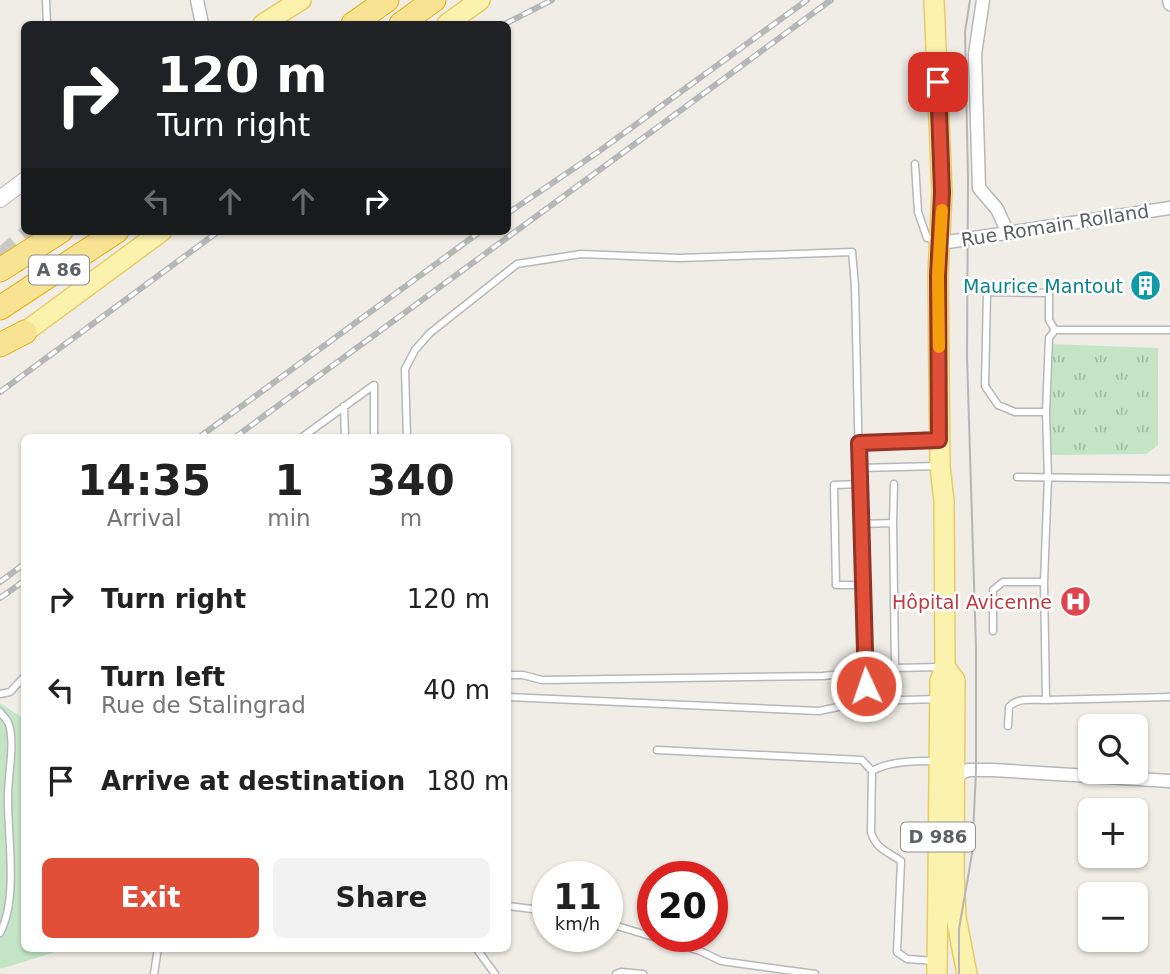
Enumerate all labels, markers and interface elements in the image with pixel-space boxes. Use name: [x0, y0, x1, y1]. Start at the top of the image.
text: 120 m: [157, 47, 327, 104]
icon: right: [42, 49, 133, 140]
pin: [908, 52, 968, 112]
icon: arrive: [919, 63, 957, 101]
text: Turn right: [157, 106, 310, 144]
icon: left: [138, 182, 176, 220]
icon: ahead: [211, 182, 249, 220]
icon: ahead: [284, 182, 322, 220]
icon: right: [357, 182, 395, 220]
street label: Rue Romain Rolland: [960, 199, 1150, 251]
road number: A 86: [29, 256, 89, 284]
building icon: Maurice Mantout: [1129, 269, 1163, 303]
place label: Maurice Mantout: [963, 275, 1123, 297]
text: 14:35: [77, 456, 211, 505]
text: 1: [274, 456, 304, 505]
text: 340: [367, 456, 455, 505]
text: Arrival: [107, 505, 182, 531]
text: min: [267, 505, 311, 531]
text: m: [400, 505, 422, 531]
icon: right: [42, 580, 80, 618]
text: Turn right: [101, 584, 246, 614]
text: 120 m: [407, 584, 490, 614]
hospital icon: Hôpital Avicenne: [1058, 585, 1092, 619]
place label: Hôpital Avicenne: [892, 591, 1052, 613]
position arrow: [829, 649, 903, 723]
text: Turn left: [101, 662, 225, 692]
icon: left: [42, 671, 80, 709]
text: 40 m: [423, 675, 490, 705]
text: Rue de Stalingrad: [101, 692, 306, 718]
map controls: [1078, 714, 1148, 952]
button: search: [1078, 714, 1148, 784]
icon: arrive: [42, 762, 80, 800]
text: Arrive at destination: [101, 766, 405, 796]
text: 180 m: [426, 766, 509, 796]
button: +: [1078, 798, 1148, 868]
road number: D 986: [901, 822, 975, 852]
button: Exit: [42, 858, 259, 938]
button: Share: [273, 858, 490, 938]
speed limit sign: 20: [637, 861, 728, 952]
text: 11: [553, 877, 602, 917]
button: −: [1078, 882, 1148, 952]
text: km/h: [555, 913, 600, 934]

